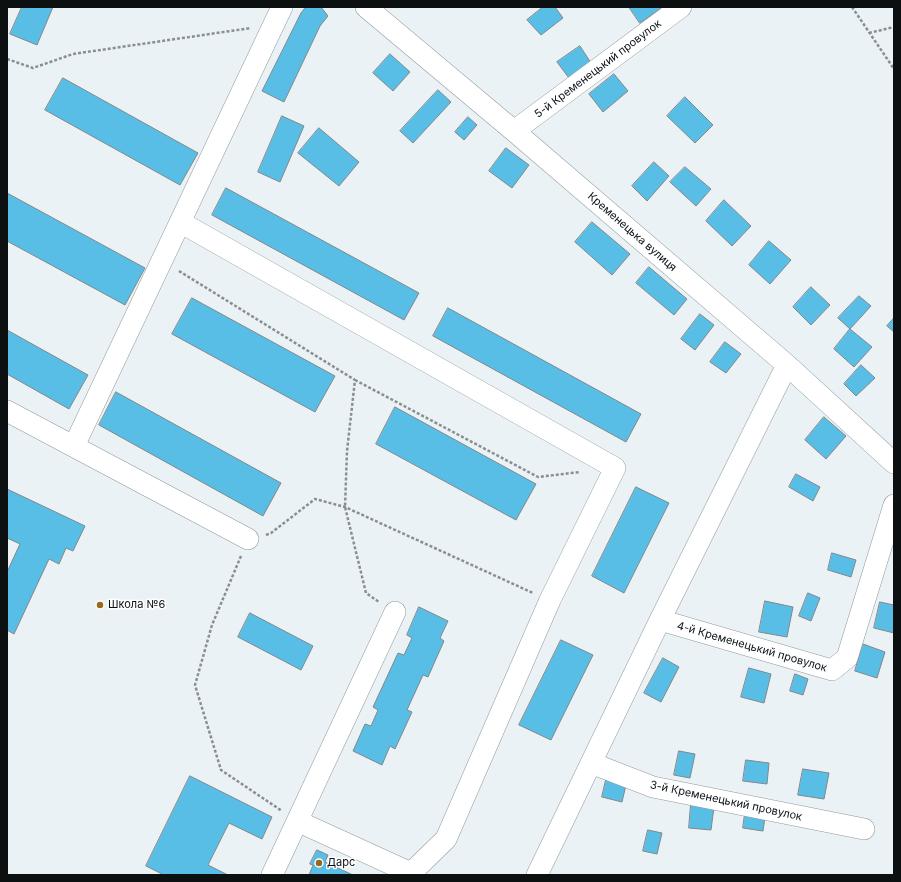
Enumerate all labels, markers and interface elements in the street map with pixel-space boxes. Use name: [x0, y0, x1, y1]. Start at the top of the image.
street label: 5-й Кременецький провулок: [532, 17, 664, 121]
street label: Кременецька вулиця: [585, 190, 679, 274]
place label: Школа №6: [108, 598, 165, 612]
marker: Школа №6: [95, 600, 105, 610]
street label: 4-й Кременецький провулок: [675, 619, 829, 675]
street label: 3-й Кременецький провулок: [649, 778, 803, 824]
place label: Дарс: [327, 856, 355, 870]
marker: Дарс: [314, 858, 324, 868]

